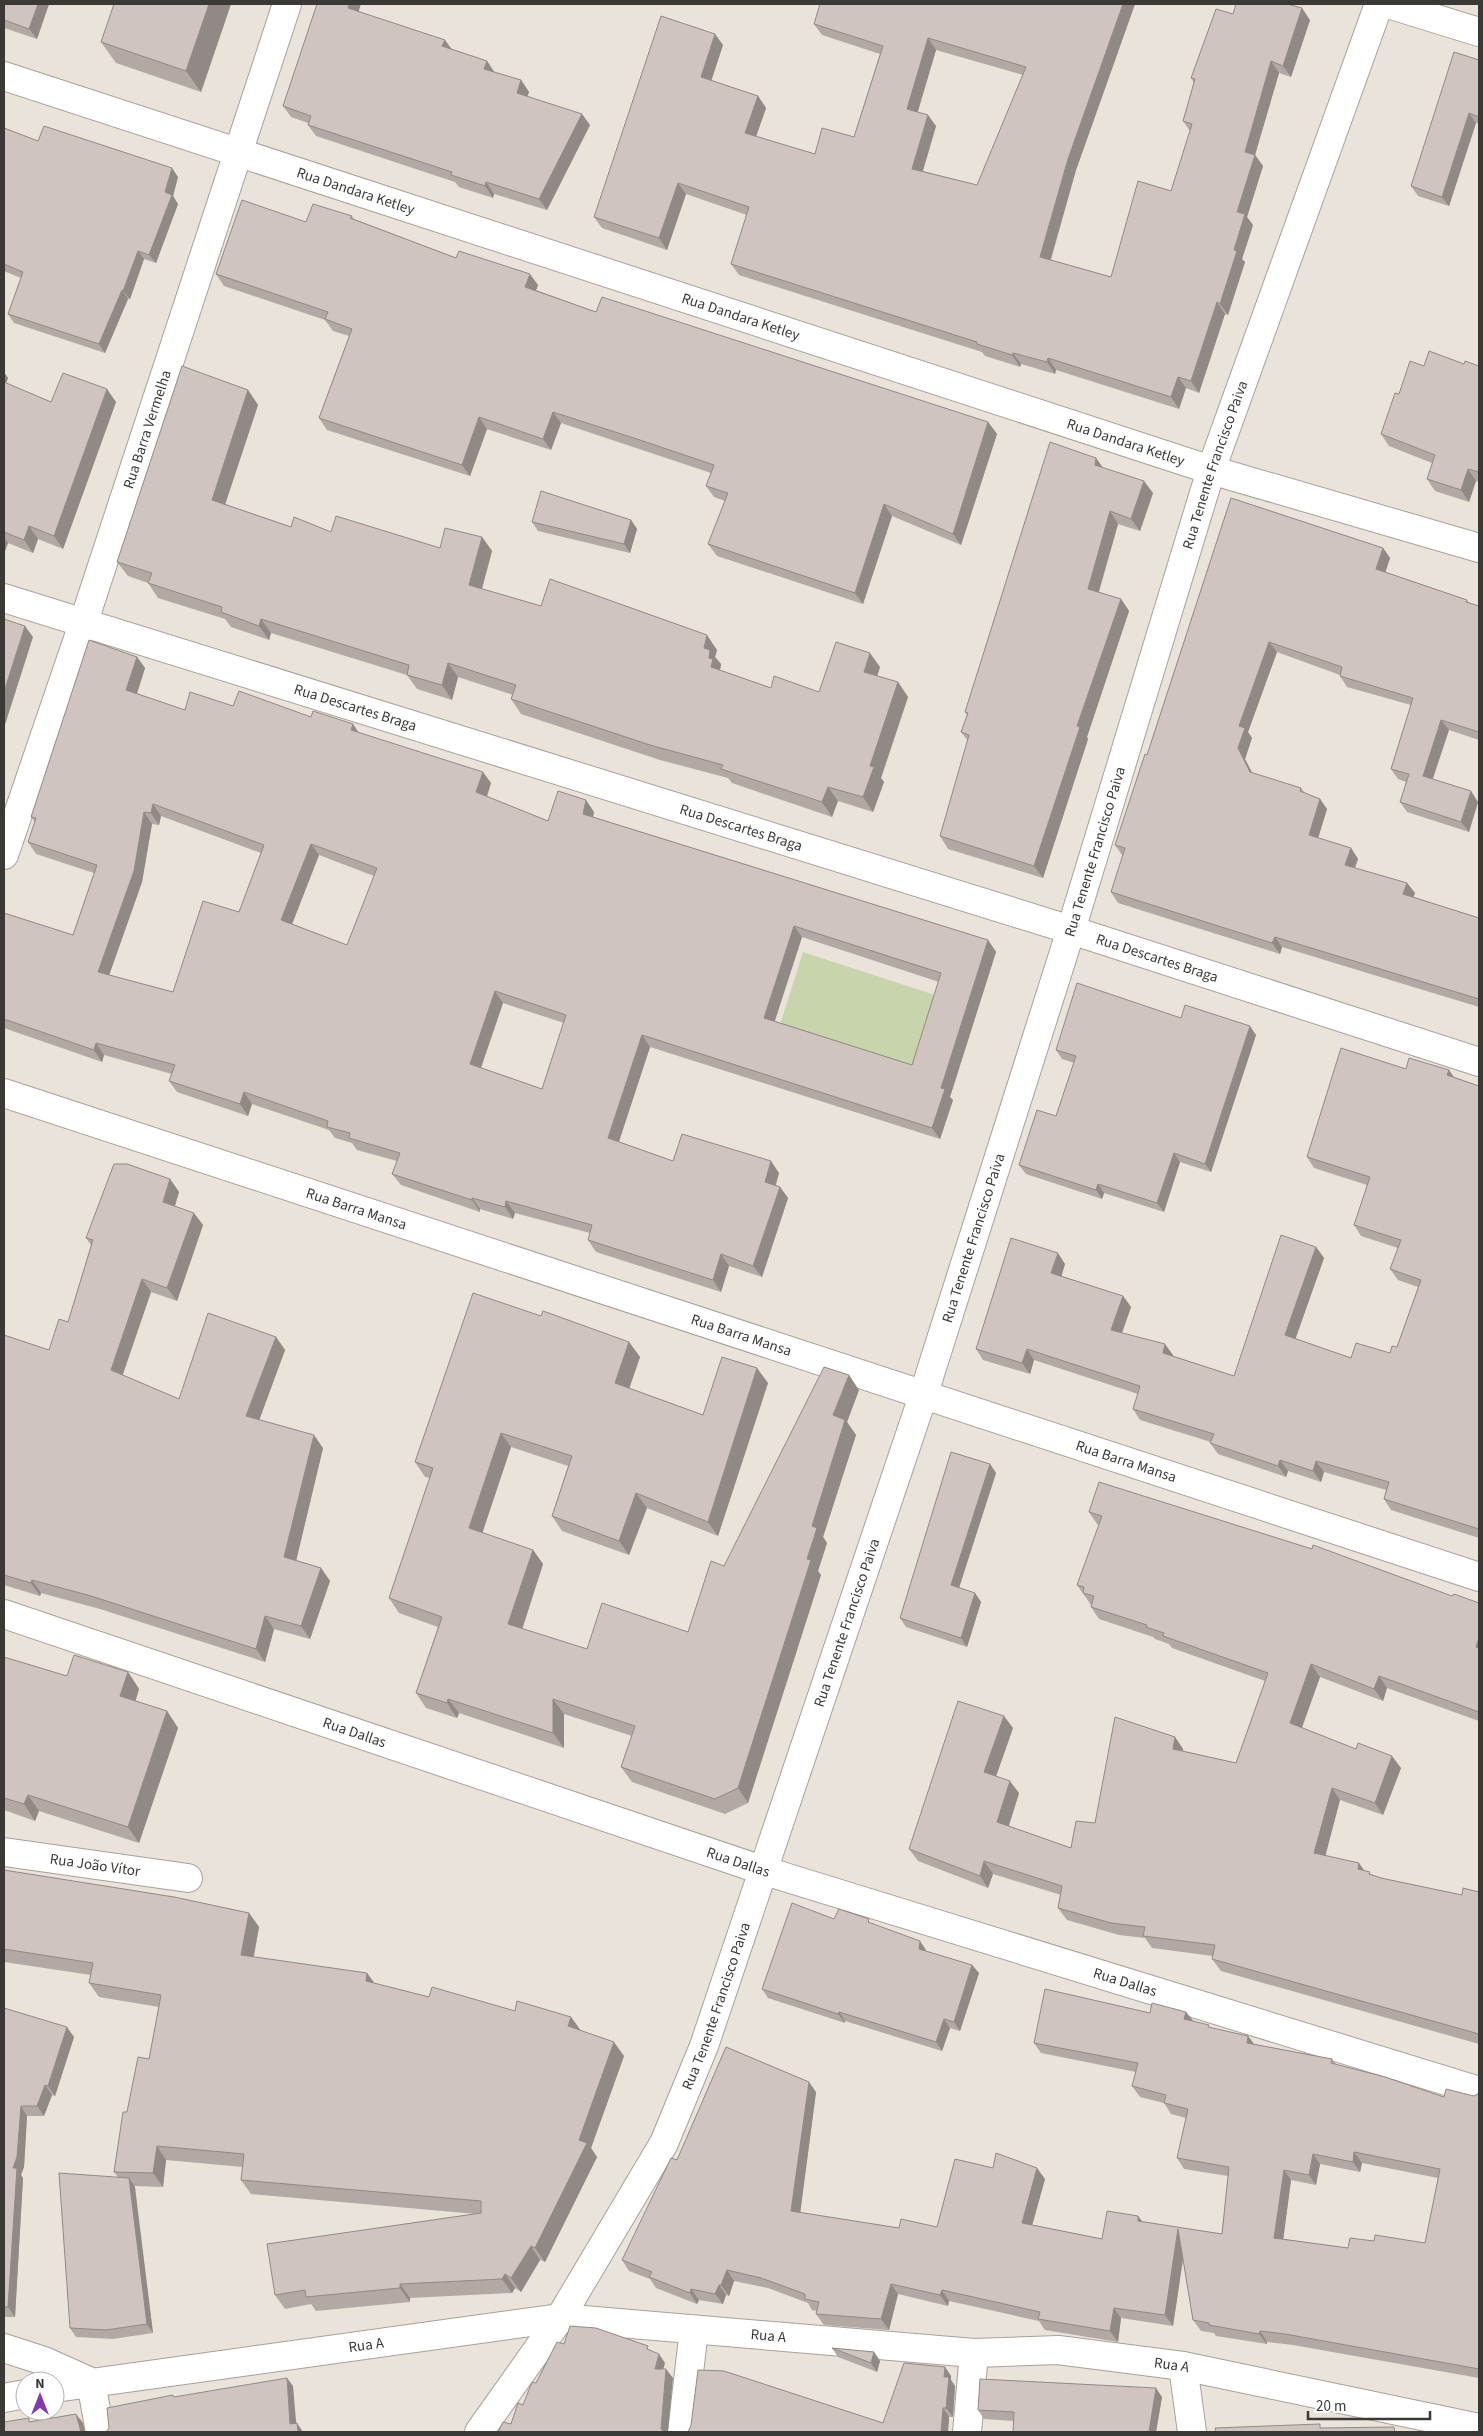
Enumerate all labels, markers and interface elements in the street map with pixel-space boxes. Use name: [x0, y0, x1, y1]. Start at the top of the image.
street label: Rua Dandara Ketley: [294, 162, 417, 220]
street label: Rua Dandara Ketley: [679, 288, 802, 346]
street label: Rua Barra Vermelha: [118, 367, 177, 492]
street label: Rua Tenente Francisco Paiva: [1177, 378, 1253, 552]
street label: Rua Dandara Ketley: [1064, 414, 1187, 472]
street label: Rua Descartes Braga: [291, 679, 419, 737]
street label: Rua Tenente Francisco Paiva: [1059, 764, 1131, 940]
street label: Rua Descartes Braga: [677, 799, 805, 857]
street label: Rua Descartes Braga: [1093, 929, 1221, 988]
street label: Rua Tenente Francisco Paiva: [937, 1151, 1010, 1326]
street label: Rua Barra Mansa: [303, 1183, 409, 1235]
street label: Rua Barra Mansa: [688, 1309, 794, 1362]
street label: Rua Barra Mansa: [1073, 1435, 1179, 1488]
street label: Rua Tenente Francisco Paiva: [809, 1536, 885, 1710]
street label: Rua Dallas: [320, 1712, 389, 1753]
street label: Rua Dallas: [704, 1842, 772, 1883]
street label: Rua João Vítor: [49, 1849, 142, 1882]
street label: Rua Tenente Francisco Paiva: [677, 1920, 756, 2093]
street label: Rua Dallas: [1090, 1963, 1159, 2002]
street label: Rua A: [750, 2324, 788, 2348]
street label: Rua A: [347, 2332, 386, 2358]
street label: Rua A: [1153, 2352, 1192, 2378]
north arrow: [15, 2371, 65, 2421]
text: N: [35, 2374, 45, 2394]
scale bar: [1308, 2388, 1430, 2420]
text: 20 m: [1316, 2396, 1346, 2417]

